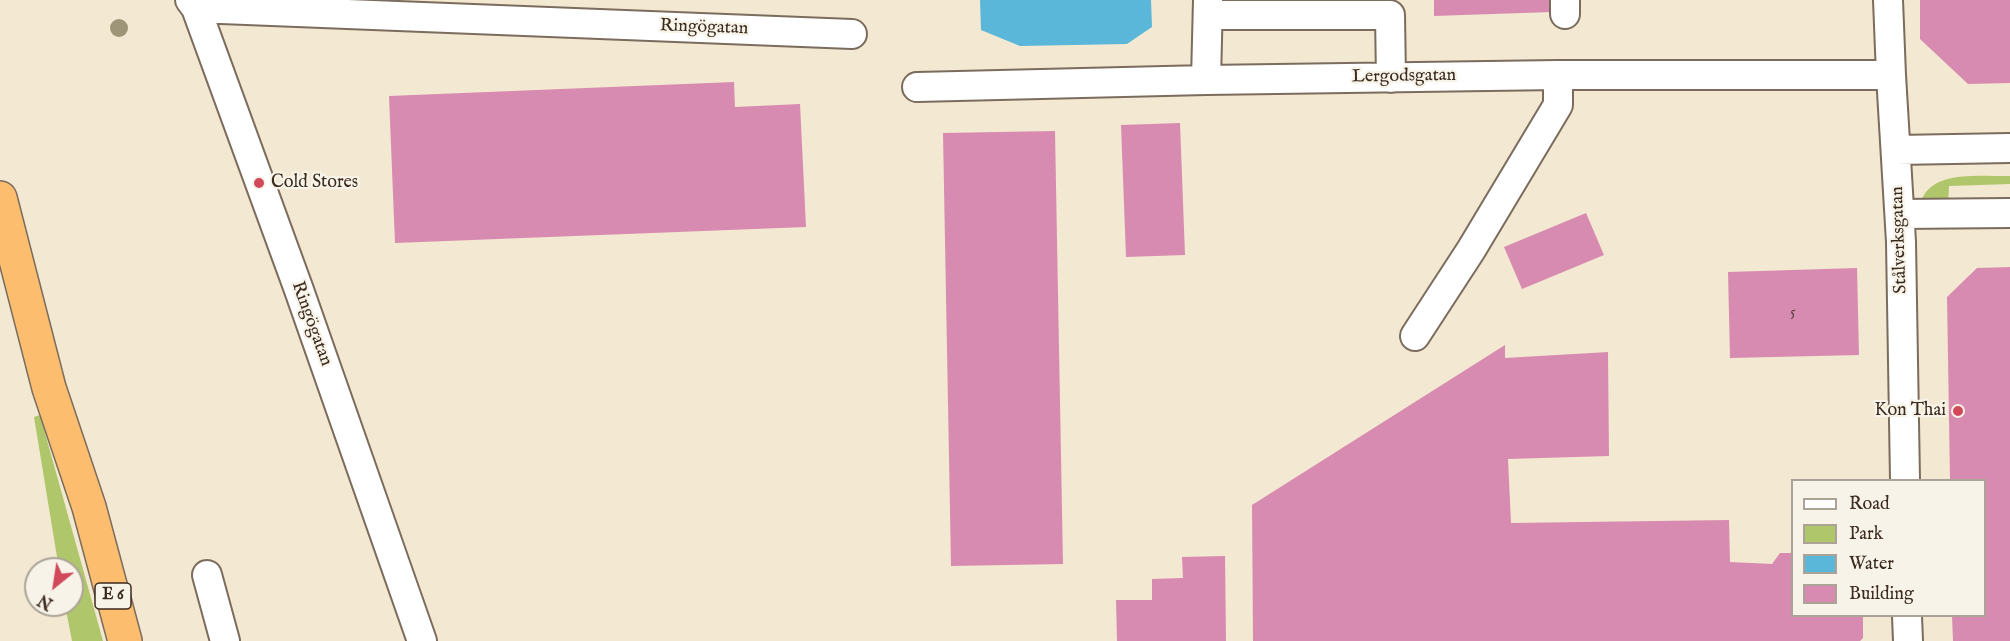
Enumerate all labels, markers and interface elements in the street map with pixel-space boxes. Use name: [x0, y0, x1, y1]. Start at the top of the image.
street label: Ringögatan: [659, 16, 749, 40]
street label: Lergodsgatan: [1352, 65, 1456, 89]
place label: Cold Stores: [271, 172, 358, 194]
marker: Cold Stores: [252, 176, 266, 190]
street label: Stålverksgatan: [1887, 186, 1913, 294]
street label: Ringögatan: [286, 279, 336, 369]
house number: 5: [1790, 304, 1796, 322]
place label: Kon Thai: [1875, 400, 1946, 422]
marker: Kon Thai: [1951, 404, 1965, 418]
legend: [1791, 479, 1986, 617]
text: Road: [1849, 493, 1890, 516]
text: Park: [1849, 523, 1883, 546]
text: Water: [1849, 553, 1894, 576]
north arrow: [24, 557, 84, 617]
road number: E 6: [95, 583, 131, 609]
text: Building: [1849, 583, 1914, 606]
text: N: [35, 589, 57, 613]

